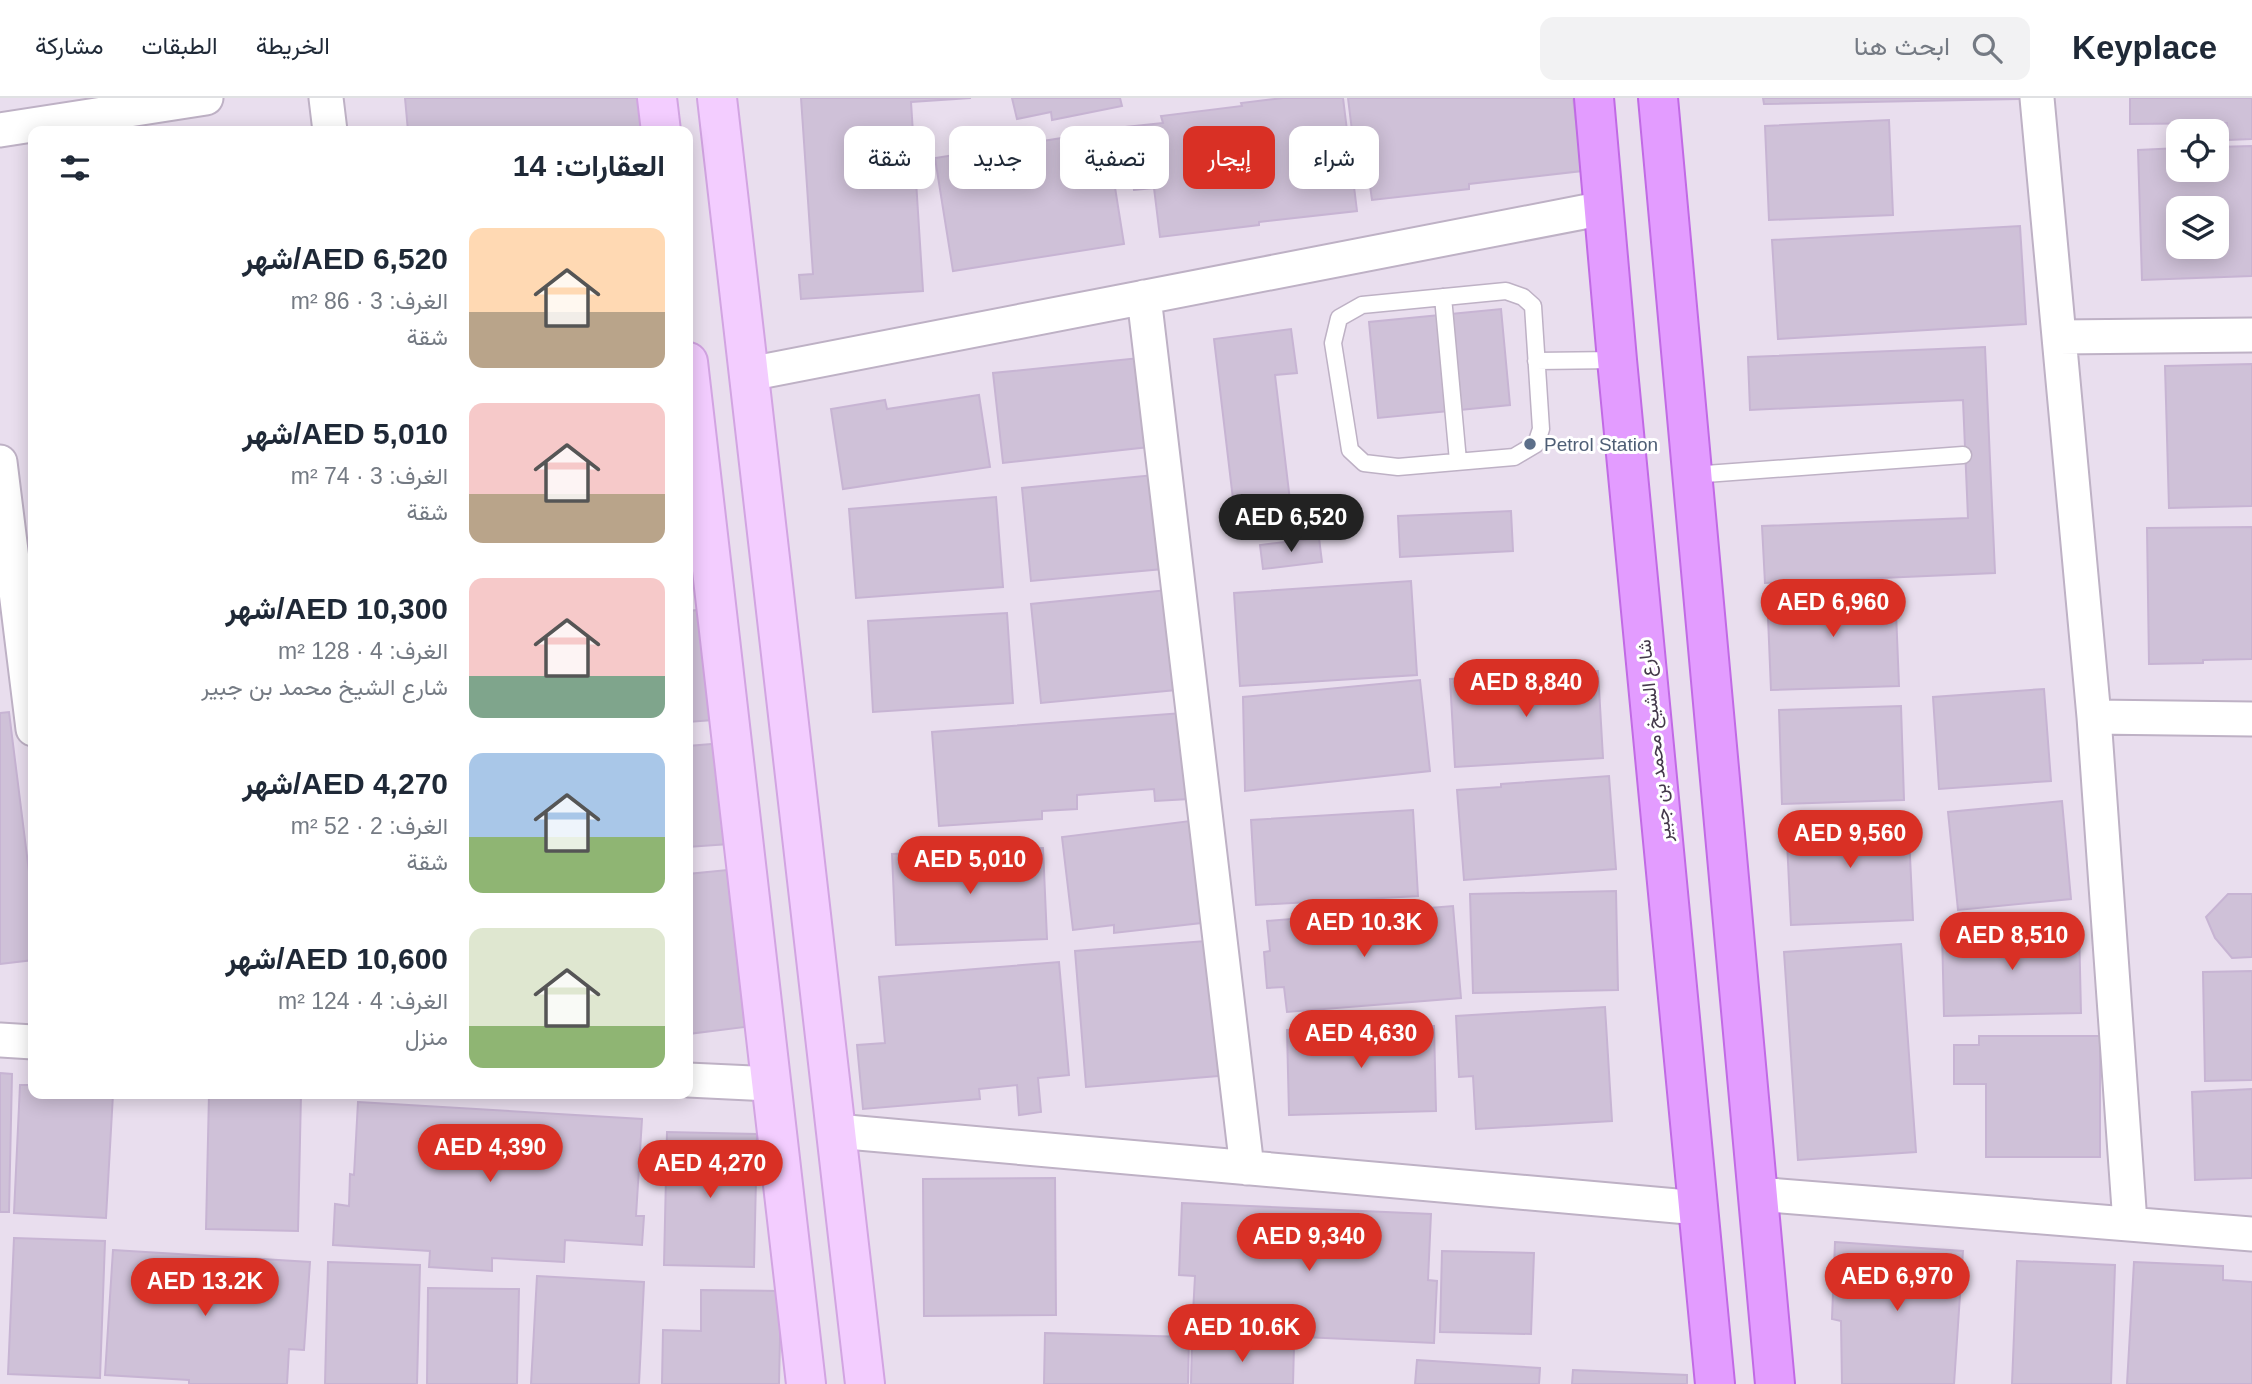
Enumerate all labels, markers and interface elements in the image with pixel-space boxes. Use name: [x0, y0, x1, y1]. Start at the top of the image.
search box: [1540, 17, 2030, 80]
icon: search: [1968, 29, 2006, 67]
text: Keyplace: [2072, 29, 2217, 66]
text: ابحث هنا: [1854, 31, 1950, 61]
text: مشاركة: [35, 32, 103, 59]
text: الطبقات: [141, 32, 218, 59]
text: الخريطة: [256, 32, 330, 59]
map controls: [2166, 119, 2229, 259]
button: locate: [2166, 119, 2229, 182]
chip: شقة: [844, 126, 935, 189]
chip: جديد: [949, 126, 1046, 189]
chip: تصفية: [1060, 126, 1169, 189]
chip: إيجار: [1183, 126, 1275, 189]
chip: شراء: [1289, 126, 1379, 189]
icon: filters: [56, 149, 94, 187]
text: العقارات: 14: [513, 149, 665, 182]
button: layers: [2166, 196, 2229, 259]
text: AED 6,520/شهر: [242, 242, 448, 275]
icon: home: [525, 256, 609, 340]
text: الغرف: 3 · 86 m²: [291, 288, 448, 314]
text: شقة: [406, 324, 448, 350]
text: AED 5,010/شهر: [242, 417, 448, 450]
icon: home: [525, 431, 609, 515]
place label: Petrol Station: [1544, 434, 1658, 455]
marker: Petrol Station: [1522, 436, 1538, 452]
text: الغرف: 3 · 74 m²: [291, 463, 448, 489]
pin: AED 6,520: [1211, 494, 1371, 554]
text: شقة: [406, 499, 448, 525]
text: AED 6,520: [1235, 504, 1347, 530]
pin: AED 6,960: [1753, 580, 1913, 639]
text: AED 6,960: [1777, 589, 1889, 615]
text: AED 10,300/شهر: [225, 592, 448, 625]
icon: home: [525, 606, 609, 690]
text: الغرف: 4 · 128 m²: [278, 638, 448, 664]
street label: شارع الشيخ محمد بن جبير: [1633, 638, 1679, 844]
pin: AED 8,840: [1446, 660, 1606, 719]
text: AED 8,840: [1470, 669, 1582, 695]
text: شارع الشيخ محمد بن جبير: [201, 674, 448, 700]
text: AED 4,270/شهر: [242, 767, 448, 800]
icon: home: [525, 781, 609, 865]
pin: AED 9,560: [1770, 810, 1930, 870]
text: الغرف: 2 · 52 m²: [291, 813, 448, 839]
text: AED 9,560: [1794, 820, 1906, 846]
pin: AED 5,010: [890, 836, 1050, 896]
text: AED 5,010: [914, 846, 1026, 872]
text: شقة: [406, 849, 448, 875]
pin: AED 10.3K: [1284, 900, 1444, 959]
text: AED 10.3K: [1306, 909, 1422, 935]
pin: AED 8,510: [1932, 912, 2092, 972]
text: AED 8,510: [1956, 922, 2068, 948]
text: AED 10,600/شهر: [225, 942, 448, 975]
icon: home: [525, 956, 609, 1040]
text: الغرف: 4 · 124 m²: [278, 988, 448, 1014]
pin: AED 4,630: [1281, 1010, 1441, 1070]
text: AED 4,630: [1305, 1020, 1417, 1046]
text: منزل: [405, 1024, 448, 1050]
pin: AED 4,390: [410, 1124, 570, 1184]
text: AED 4,390: [434, 1134, 546, 1160]
pin: AED 4,270: [630, 1140, 790, 1200]
text: AED 4,270: [654, 1150, 766, 1176]
pin: AED 9,340: [1229, 1214, 1389, 1273]
text: AED 9,340: [1253, 1223, 1365, 1249]
pin: AED 6,970: [1817, 1254, 1977, 1313]
pin: AED 13.2K: [125, 1258, 285, 1318]
text: AED 6,970: [1841, 1263, 1953, 1289]
text: AED 13.2K: [147, 1268, 263, 1294]
pin: AED 10.6K: [1162, 1304, 1322, 1364]
text: AED 10.6K: [1184, 1314, 1300, 1340]

